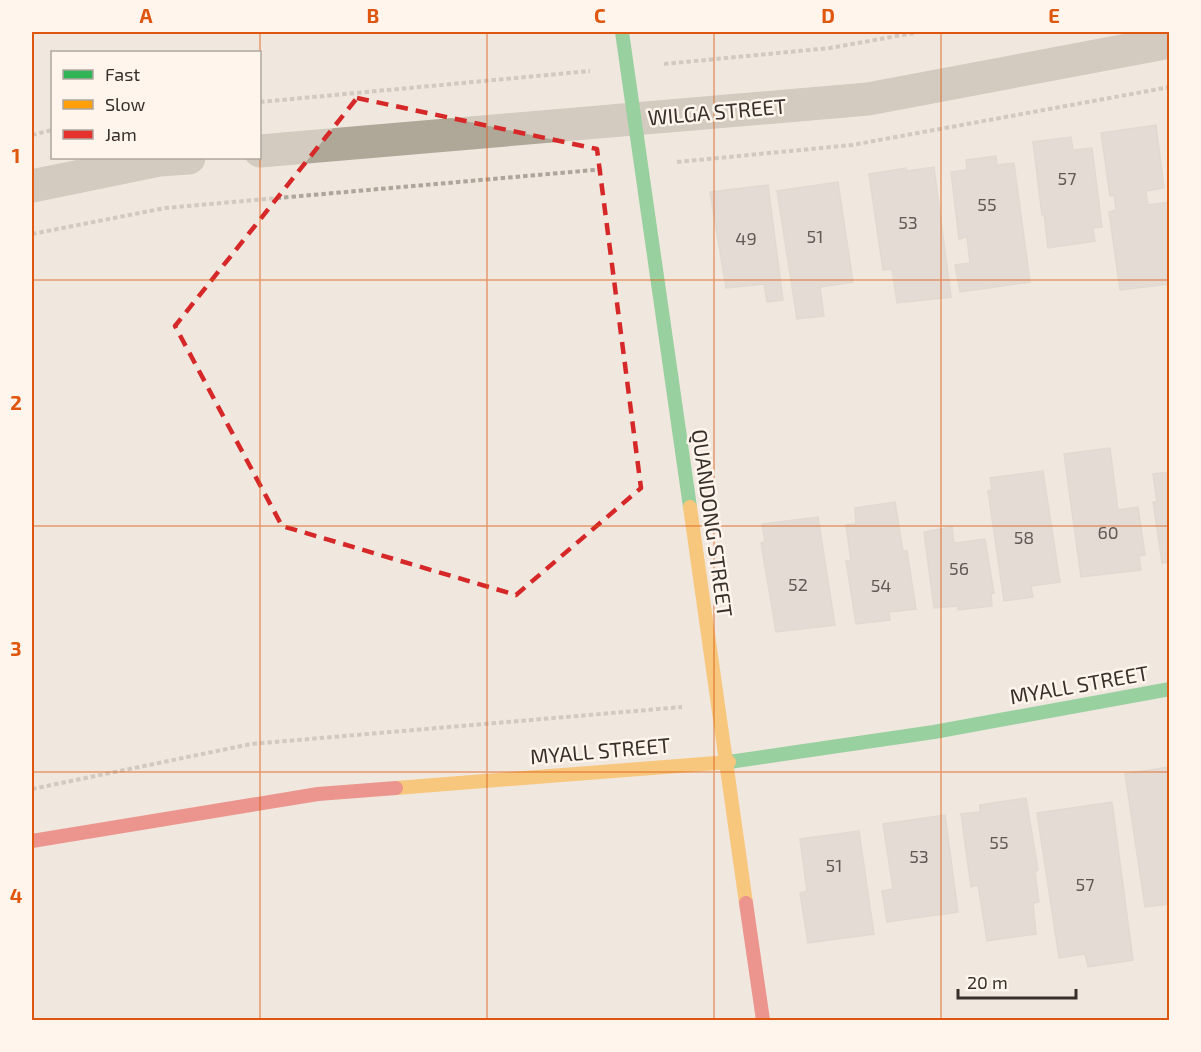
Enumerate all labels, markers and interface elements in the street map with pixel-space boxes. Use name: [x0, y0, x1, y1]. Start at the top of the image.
text: A: [139, 3, 153, 27]
text: B: [367, 3, 379, 27]
text: C: [594, 3, 606, 27]
text: D: [821, 3, 835, 27]
text: E: [1048, 3, 1060, 27]
legend: [51, 51, 261, 159]
text: Fast: [105, 63, 140, 85]
street label: WILGA STREET: [647, 92, 787, 130]
text: Slow: [105, 93, 146, 115]
text: Jam: [105, 123, 137, 145]
text: 1: [12, 143, 20, 167]
house number: 57: [1058, 167, 1076, 189]
house number: 55: [977, 193, 997, 215]
house number: 53: [898, 211, 918, 233]
house number: 51: [807, 225, 823, 247]
house number: 49: [735, 227, 757, 249]
text: 2: [10, 390, 22, 414]
street label: QUANDONG STREET: [686, 428, 739, 619]
house number: 60: [1097, 521, 1119, 543]
house number: 58: [1014, 526, 1034, 548]
house number: 56: [949, 557, 969, 579]
house number: 52: [788, 573, 808, 595]
house number: 54: [871, 574, 891, 596]
text: 3: [10, 636, 22, 660]
street label: MYALL STREET: [1008, 659, 1150, 709]
street label: MYALL STREET: [529, 731, 671, 769]
house number: 55: [989, 831, 1009, 853]
house number: 53: [909, 845, 929, 867]
house number: 51: [826, 854, 842, 876]
house number: 57: [1076, 873, 1094, 895]
text: 4: [10, 883, 23, 907]
scale bar: [958, 962, 1076, 1000]
text: 20 m: [967, 971, 1008, 993]

